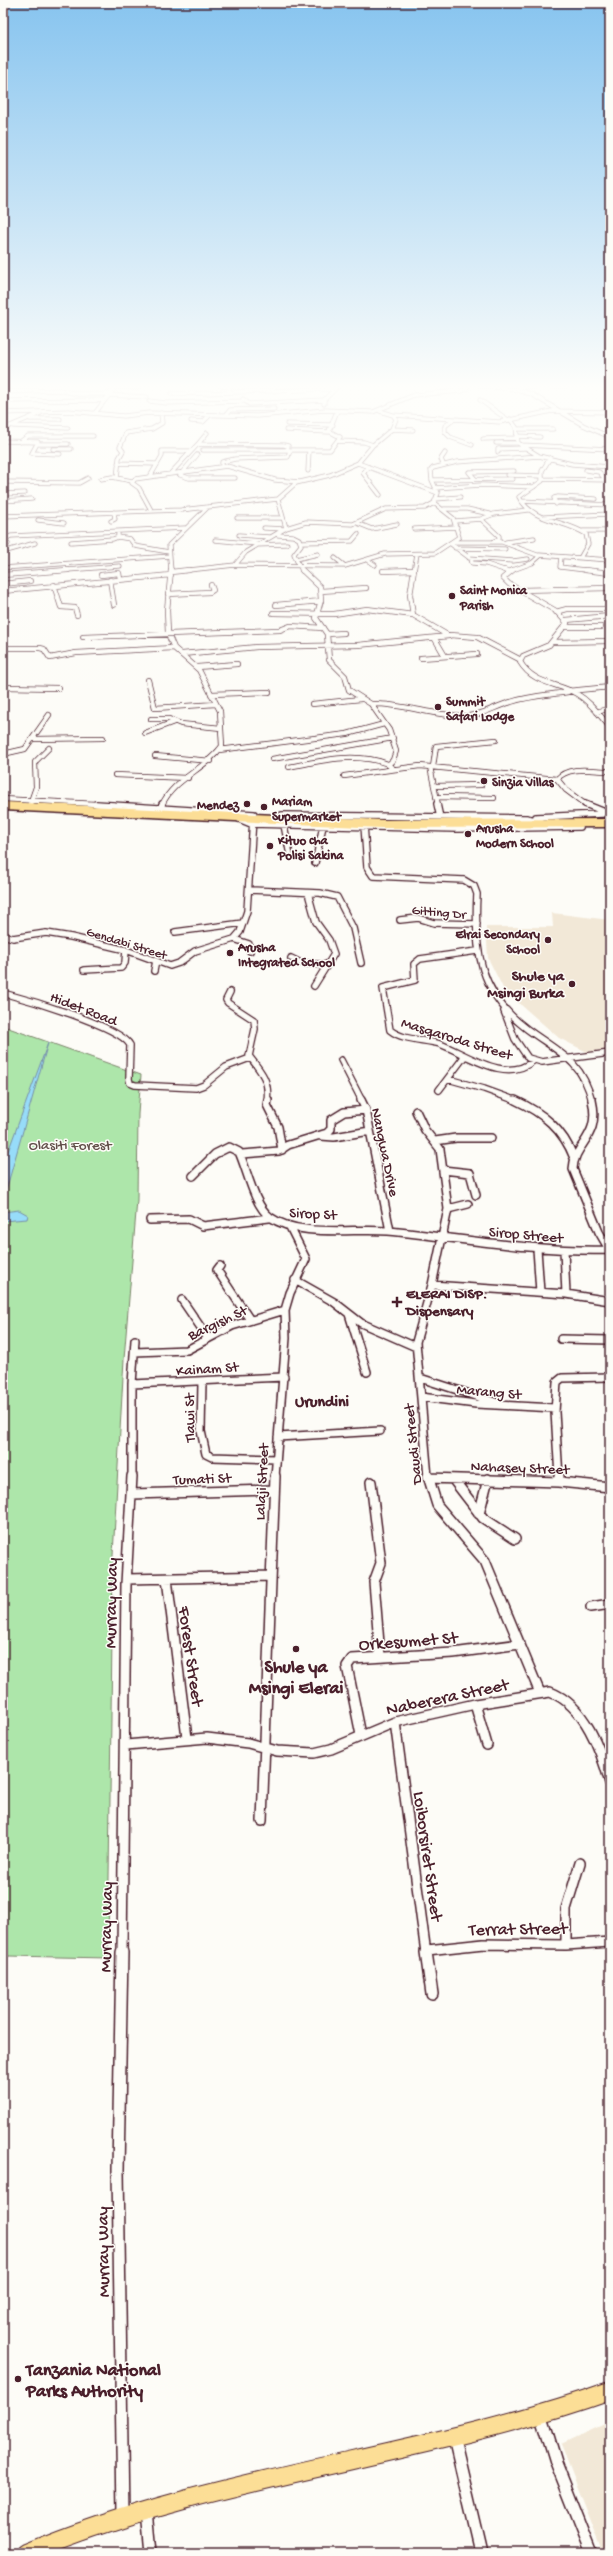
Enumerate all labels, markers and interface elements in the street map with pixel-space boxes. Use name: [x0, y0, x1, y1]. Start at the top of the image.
place label: Saint Monica Parish: [459, 584, 528, 614]
marker: Saint Monica Parish: [447, 591, 457, 601]
place label: Summit Safari Lodge: [446, 695, 515, 725]
marker: Summit Safari Lodge: [433, 702, 443, 712]
marker: Sinzia Villas: [479, 776, 489, 786]
place label: Sinzia Villas: [492, 776, 555, 791]
place label: Mariam Supermarket: [272, 795, 342, 826]
place label: Mendez: [197, 799, 240, 814]
marker: Mendez: [242, 799, 252, 809]
marker: Mariam Supermarket: [259, 802, 269, 812]
place label: Arusha Modern School: [475, 822, 554, 852]
marker: Arusha Modern School: [463, 829, 473, 839]
place label: Kituo cha Polisi Sakina: [277, 834, 344, 864]
marker: Kituo cha Polisi Sakina: [265, 841, 275, 851]
street label: Gitting Dr: [411, 904, 468, 923]
street label: Gendabi Street: [84, 925, 170, 964]
place label: Elrai Secondary School: [455, 928, 541, 958]
marker: Elrai Secondary School: [543, 935, 553, 945]
place label: Arusha Integrated School: [237, 941, 335, 971]
marker: Arusha Integrated School: [225, 948, 235, 958]
place label: Shule ya Msingi Burka: [487, 968, 565, 1003]
marker: Shule ya Msingi Burka: [567, 979, 577, 989]
street label: Hidet Road: [47, 989, 121, 1031]
street label: Masqaroda Street: [399, 1014, 516, 1066]
street label: Nangwa Drive: [366, 1107, 402, 1199]
park label: Olasiti Forest: [29, 1137, 113, 1155]
street label: Sirop St: [289, 1205, 339, 1225]
street label: Sirop Street: [488, 1224, 565, 1248]
place label: ELERAI DISP. Dispensary: [404, 1286, 487, 1321]
marker: ELERAI DISP. Dispensary: [391, 1296, 403, 1308]
street label: Bargish St: [184, 1301, 252, 1346]
street label: Kainam St: [175, 1359, 241, 1381]
street label: Marang St: [456, 1381, 524, 1405]
street label: Tlawi St: [182, 1391, 200, 1444]
district label: Urundini: [295, 1394, 349, 1413]
street label: Daudi Street: [401, 1401, 427, 1486]
street label: Lalaji Street: [252, 1442, 274, 1521]
street label: Nahasey Street: [470, 1458, 571, 1480]
street label: Tumati St: [172, 1470, 233, 1490]
street label: Murray Way: [101, 1557, 124, 1649]
street label: Forest Street: [172, 1604, 207, 1709]
street label: Orkesumet St: [358, 1628, 460, 1656]
marker: Shule ya Msingi Elerai: [291, 1644, 301, 1654]
place label: Shule ya Msingi Elerai: [249, 1658, 343, 1700]
street label: Naberera Street: [384, 1675, 512, 1722]
street label: Loiborsiret Street: [407, 1790, 446, 1924]
street label: Murray Way: [96, 1881, 119, 1973]
street label: Terrat Street: [468, 1919, 569, 1942]
street label: Murray Way: [93, 2206, 116, 2298]
place label: Tanzania National Parks Authority: [24, 2361, 161, 2403]
marker: Tanzania National Parks Authority: [13, 2374, 23, 2384]

